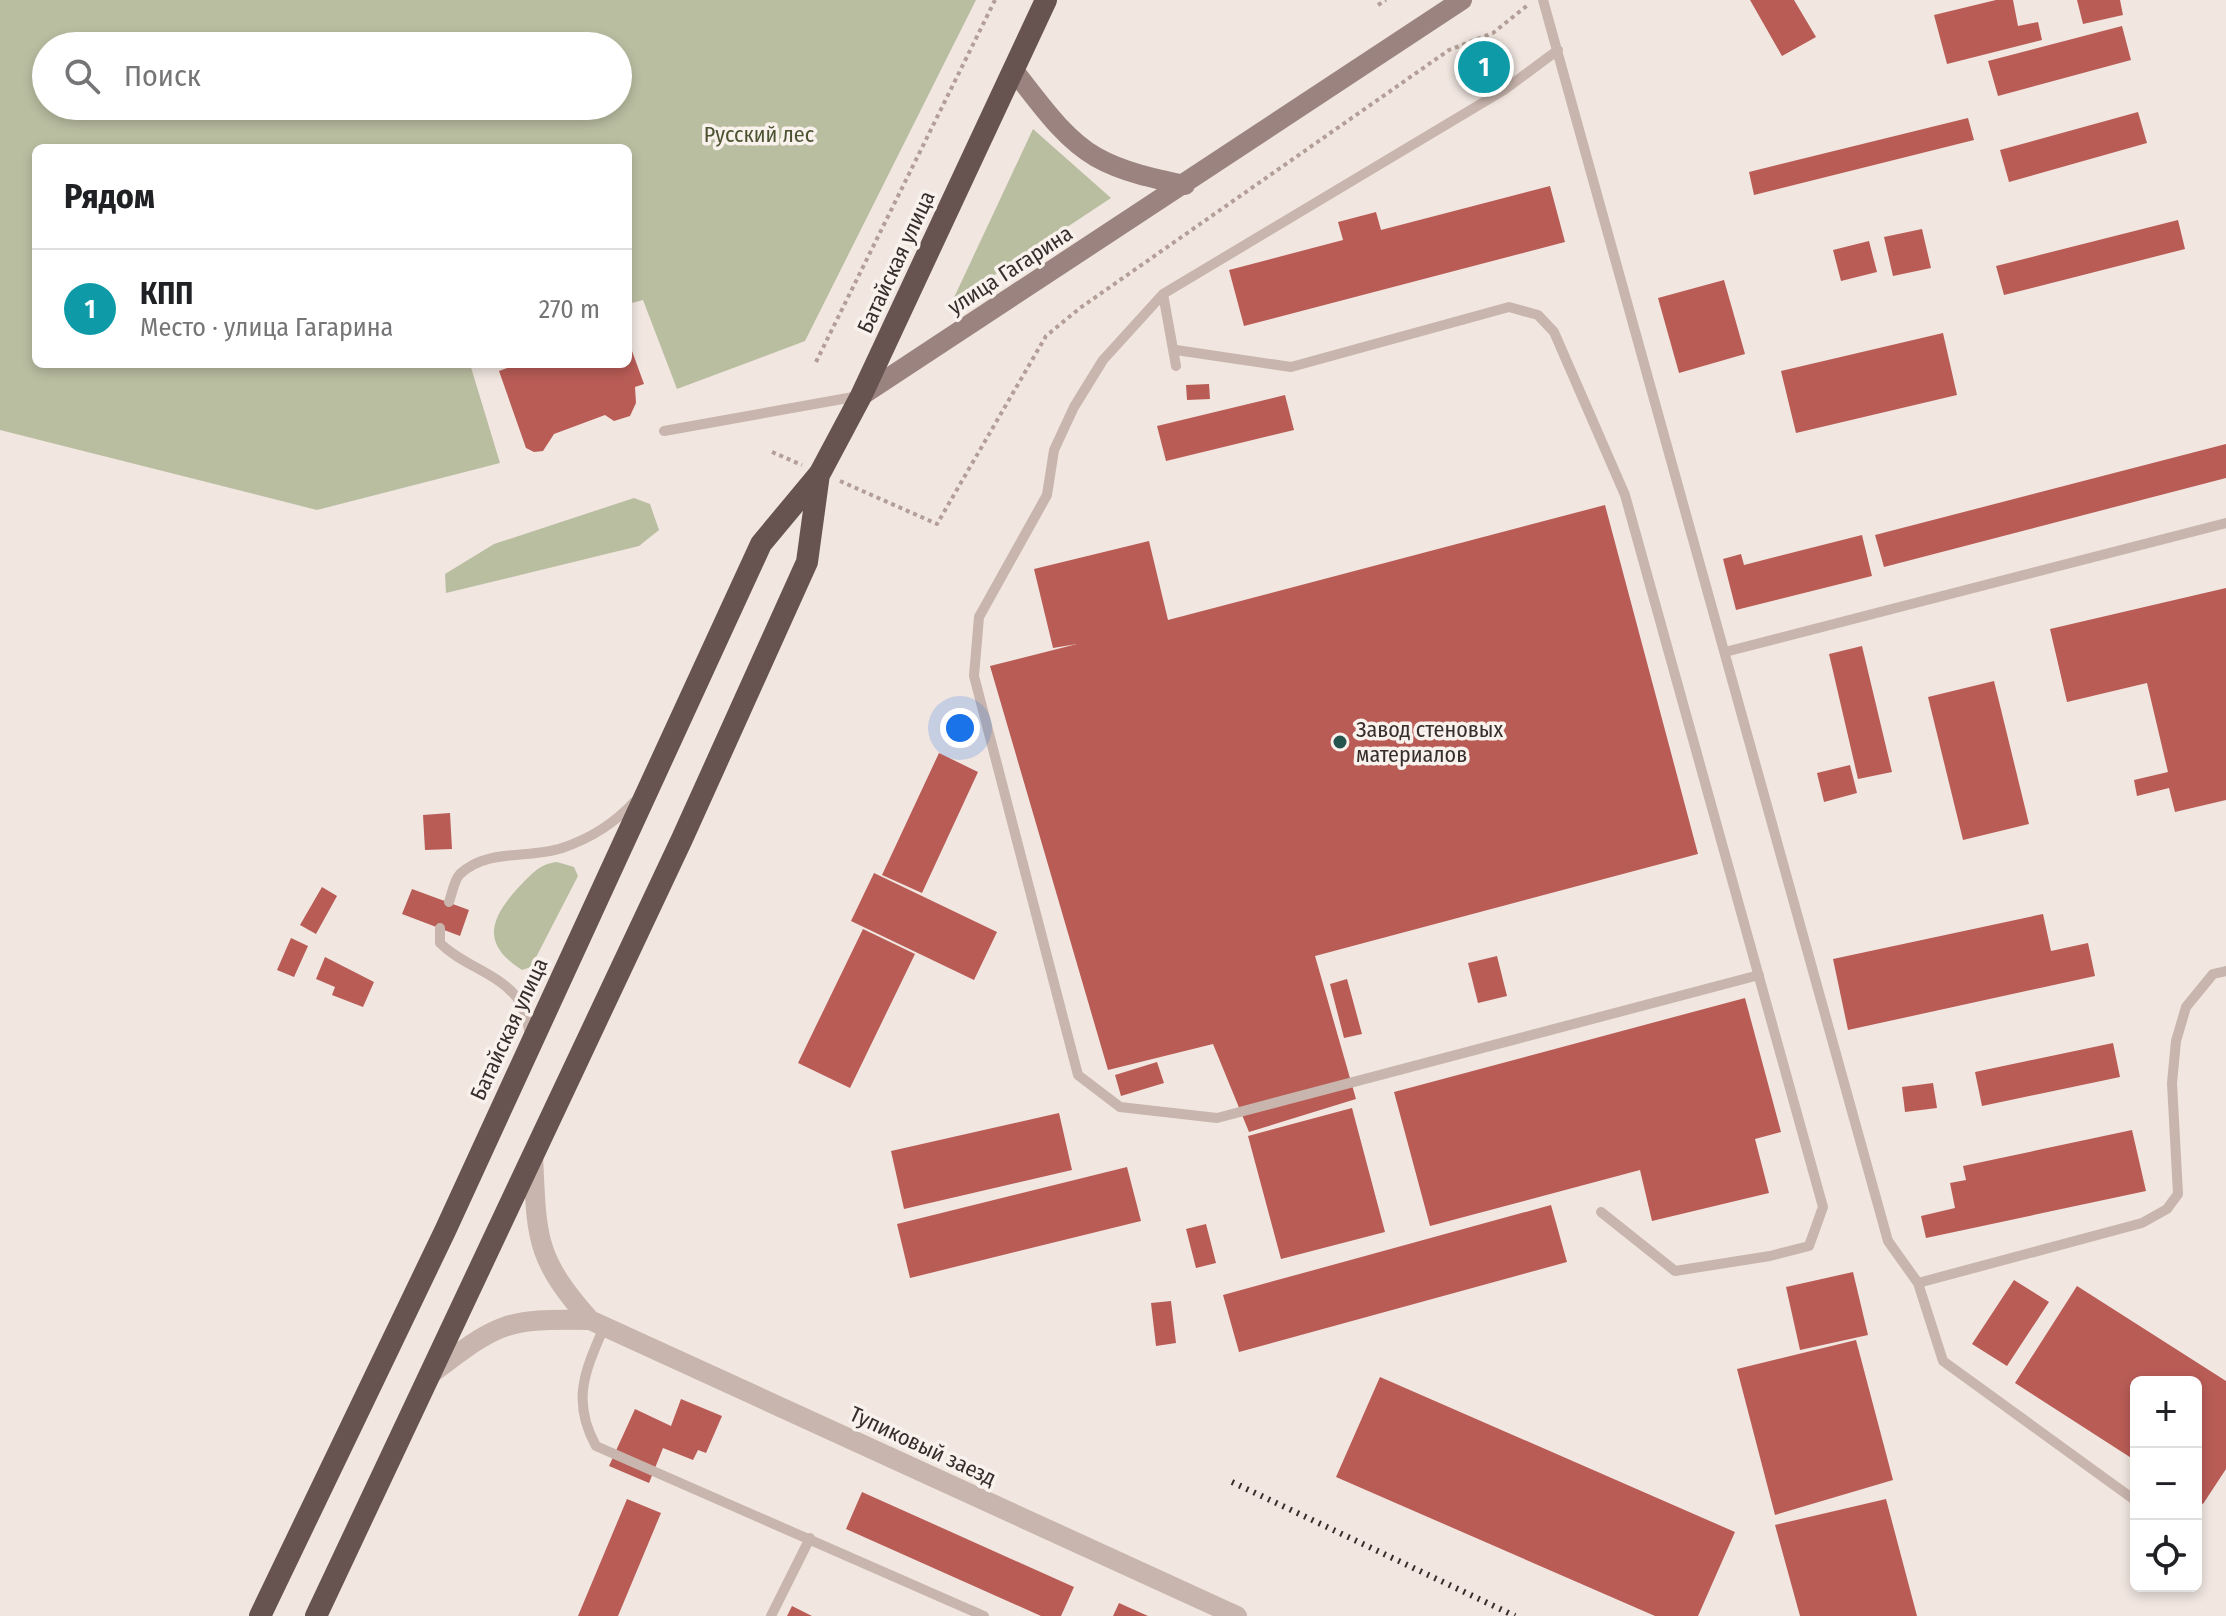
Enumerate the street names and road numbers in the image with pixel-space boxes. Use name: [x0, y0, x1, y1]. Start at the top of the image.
street label: Батайская улица: [851, 186, 941, 338]
street label: улица Гагарина: [942, 220, 1078, 320]
street label: Батайская улица: [464, 953, 554, 1105]
street label: Тупиковый заезд: [846, 1400, 1000, 1492]

